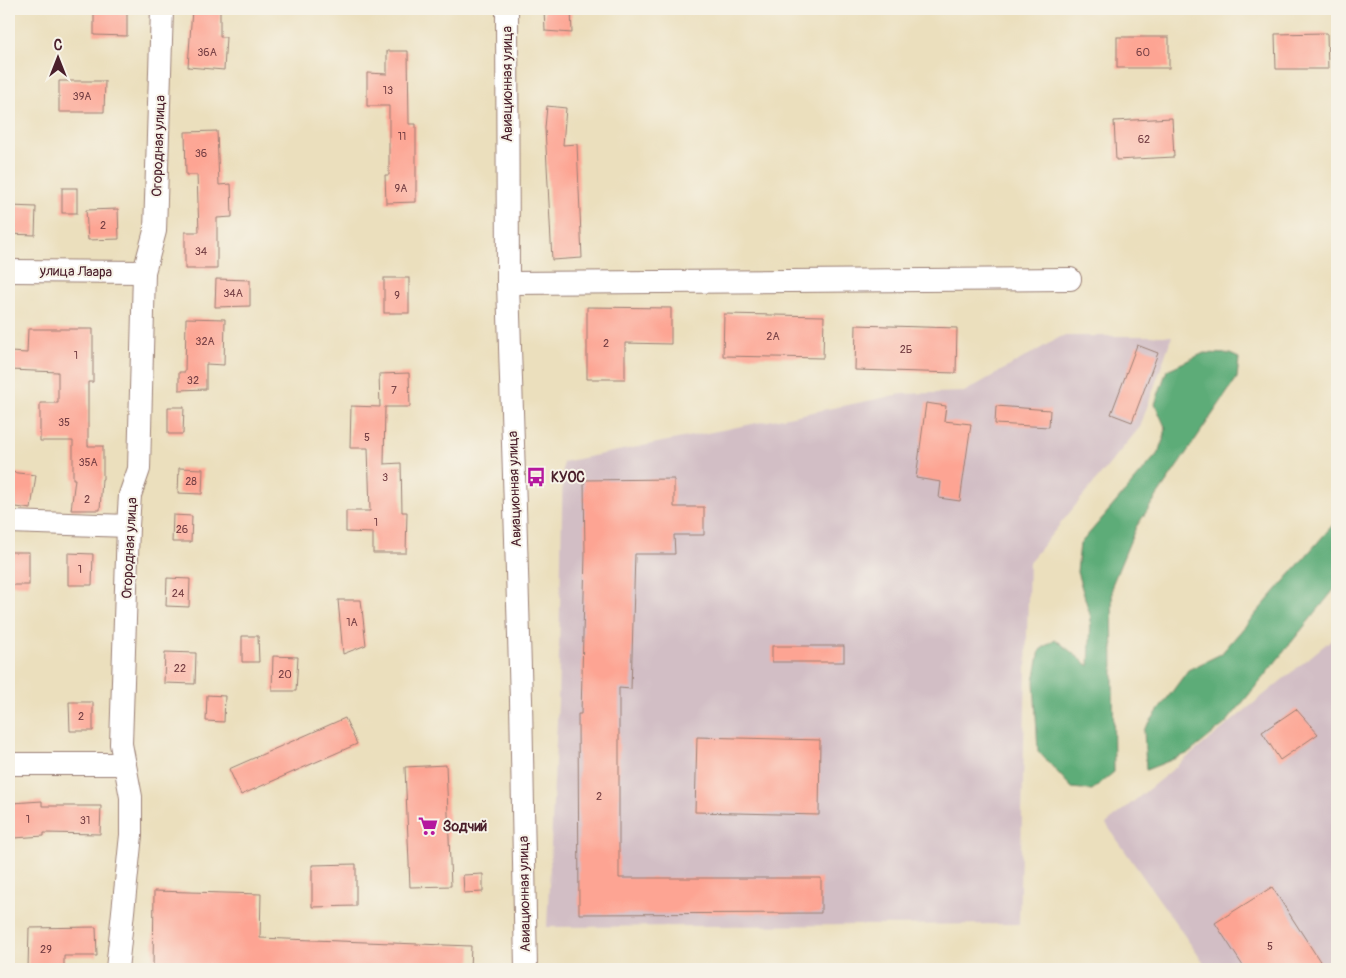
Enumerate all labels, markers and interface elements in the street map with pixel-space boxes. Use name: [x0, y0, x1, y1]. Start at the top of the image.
street label: Авиационная улица: [499, 26, 516, 142]
north arrow: [32, 32, 82, 82]
text: С: [54, 37, 63, 54]
house number: 36А: [197, 46, 217, 59]
house number: 60: [1136, 46, 1150, 59]
house number: 13: [383, 84, 393, 97]
house number: 39А: [73, 90, 91, 103]
street label: Огородная улица: [148, 95, 169, 197]
house number: 11: [398, 130, 406, 143]
house number: 62: [1138, 133, 1150, 146]
house number: 36: [195, 147, 207, 160]
house number: 9А: [395, 182, 407, 195]
house number: 2: [100, 219, 106, 232]
house number: 34: [195, 245, 208, 258]
street label: улица Лаара: [39, 262, 112, 281]
house number: 34А: [223, 287, 243, 300]
house number: 9: [394, 289, 400, 302]
house number: 2А: [766, 330, 780, 343]
house number: 32А: [195, 335, 215, 348]
house number: 2: [603, 337, 609, 350]
house number: 2Б: [900, 343, 912, 356]
house number: 1: [74, 349, 78, 362]
house number: 32: [187, 374, 199, 387]
house number: 7: [391, 384, 397, 397]
house number: 35: [58, 416, 70, 429]
house number: 5: [364, 431, 370, 444]
street label: Авиационная улица: [504, 431, 525, 547]
house number: 35А: [78, 456, 98, 469]
bus stop icon: КУОС: [525, 466, 547, 488]
place label: КУОС: [551, 469, 585, 486]
house number: 3: [382, 471, 388, 484]
house number: 28: [185, 475, 197, 488]
house number: 2: [84, 493, 90, 506]
street label: Огородная улица: [118, 497, 141, 599]
house number: 1: [374, 516, 378, 529]
house number: 26: [176, 523, 188, 536]
house number: 1: [78, 563, 82, 576]
house number: 24: [172, 587, 185, 600]
house number: 1А: [346, 616, 358, 629]
house number: 22: [174, 662, 186, 675]
house number: 20: [278, 668, 292, 681]
house number: 2: [78, 710, 84, 723]
house number: 2: [596, 790, 602, 803]
house number: 1: [26, 813, 30, 826]
house number: 31: [80, 814, 90, 827]
supermarket icon: Зодчий: [417, 815, 439, 837]
place label: Зодчий: [443, 818, 488, 835]
street label: Авиационная улица: [515, 836, 534, 952]
house number: 5: [1267, 940, 1273, 953]
house number: 29: [40, 943, 52, 956]

